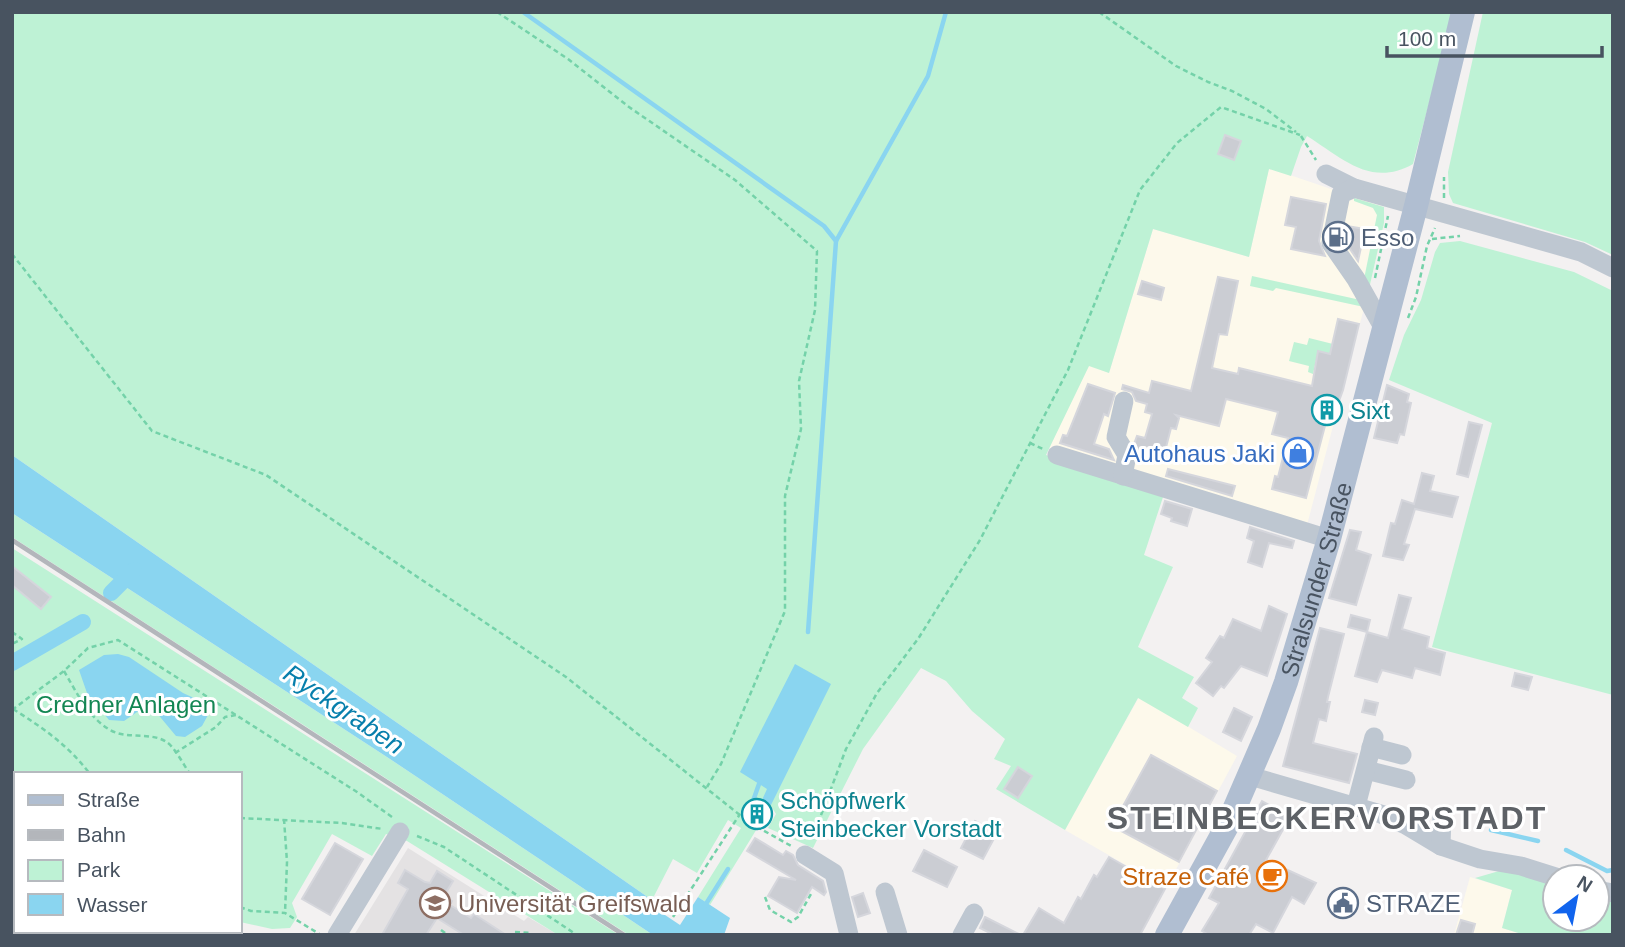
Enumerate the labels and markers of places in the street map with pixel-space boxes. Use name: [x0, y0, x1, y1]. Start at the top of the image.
fuel station icon: Esso: [1321, 220, 1355, 254]
place label: Esso: [1361, 224, 1414, 251]
building icon: Sixt: [1310, 393, 1344, 427]
place label: Sixt: [1350, 397, 1390, 424]
shop icon: Autohaus Jaki: [1281, 436, 1315, 470]
place label: Autohaus Jaki: [1124, 440, 1275, 467]
place label: Schöpfwerk Steinbecker Vorstadt: [780, 787, 1002, 842]
building icon: Schöpfwerk Steinbecker Vorstadt: [740, 797, 774, 831]
cafe icon: Straze Café: [1255, 859, 1289, 893]
place label: Straze Café: [1122, 863, 1249, 890]
school or university icon: Universität Greifswald: [418, 886, 452, 920]
public building icon: STRAZE: [1326, 886, 1360, 920]
place label: Universität Greifswald: [458, 890, 691, 917]
place label: STRAZE: [1366, 890, 1461, 917]

